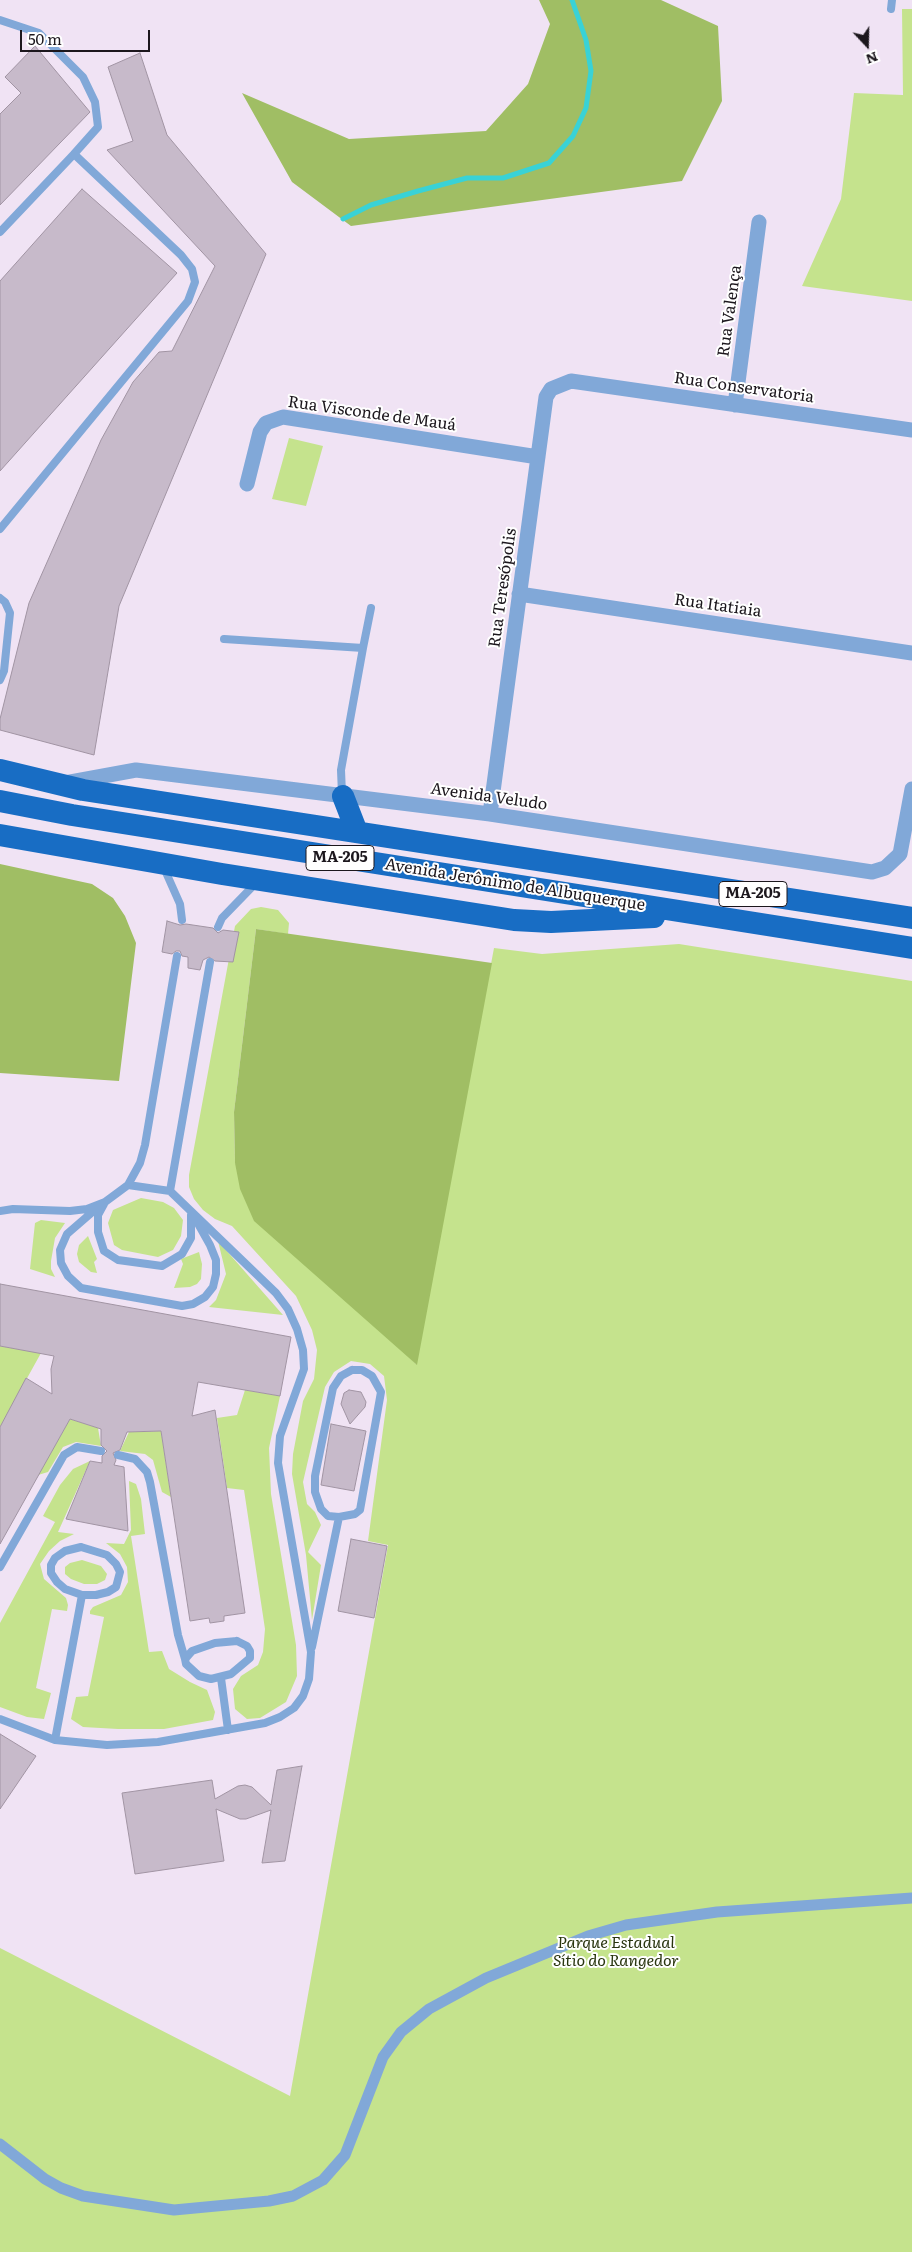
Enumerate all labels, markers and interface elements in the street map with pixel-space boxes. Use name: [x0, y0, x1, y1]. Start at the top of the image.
scale bar: [22, 20, 152, 52]
north arrow: [842, 20, 892, 70]
text: 50 m: [28, 27, 62, 50]
text: N: [863, 48, 881, 70]
street label: Rua Valença: [714, 264, 746, 358]
street label: Rua Conservatoria: [673, 369, 815, 407]
street label: Rua Visconde de Mauá: [287, 393, 457, 435]
street label: Rua Teresópolis: [485, 527, 521, 649]
street label: Rua Itatiaia: [673, 590, 763, 622]
street label: Avenida Veludo: [429, 779, 549, 815]
road number: MA-205: [306, 846, 374, 870]
street label: Avenida Jerônimo de Albuquerque: [384, 855, 646, 915]
road number: MA-205: [719, 882, 787, 906]
park label: Parque Estadual Sítio do Rangedor: [553, 1933, 679, 1971]

